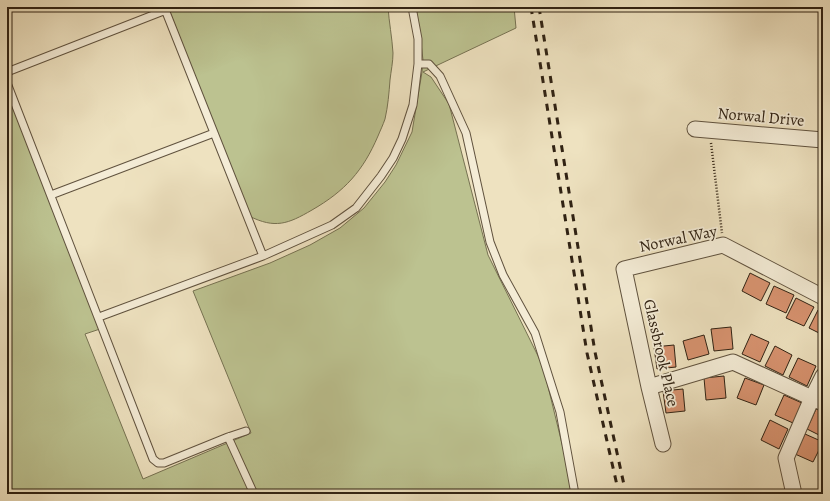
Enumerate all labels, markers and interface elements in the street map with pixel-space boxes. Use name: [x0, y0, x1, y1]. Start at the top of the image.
street label: Norwal Drive: [717, 102, 805, 132]
street label: Norwal Way: [637, 220, 720, 258]
street label: Glassbrook Place: [638, 297, 684, 409]

